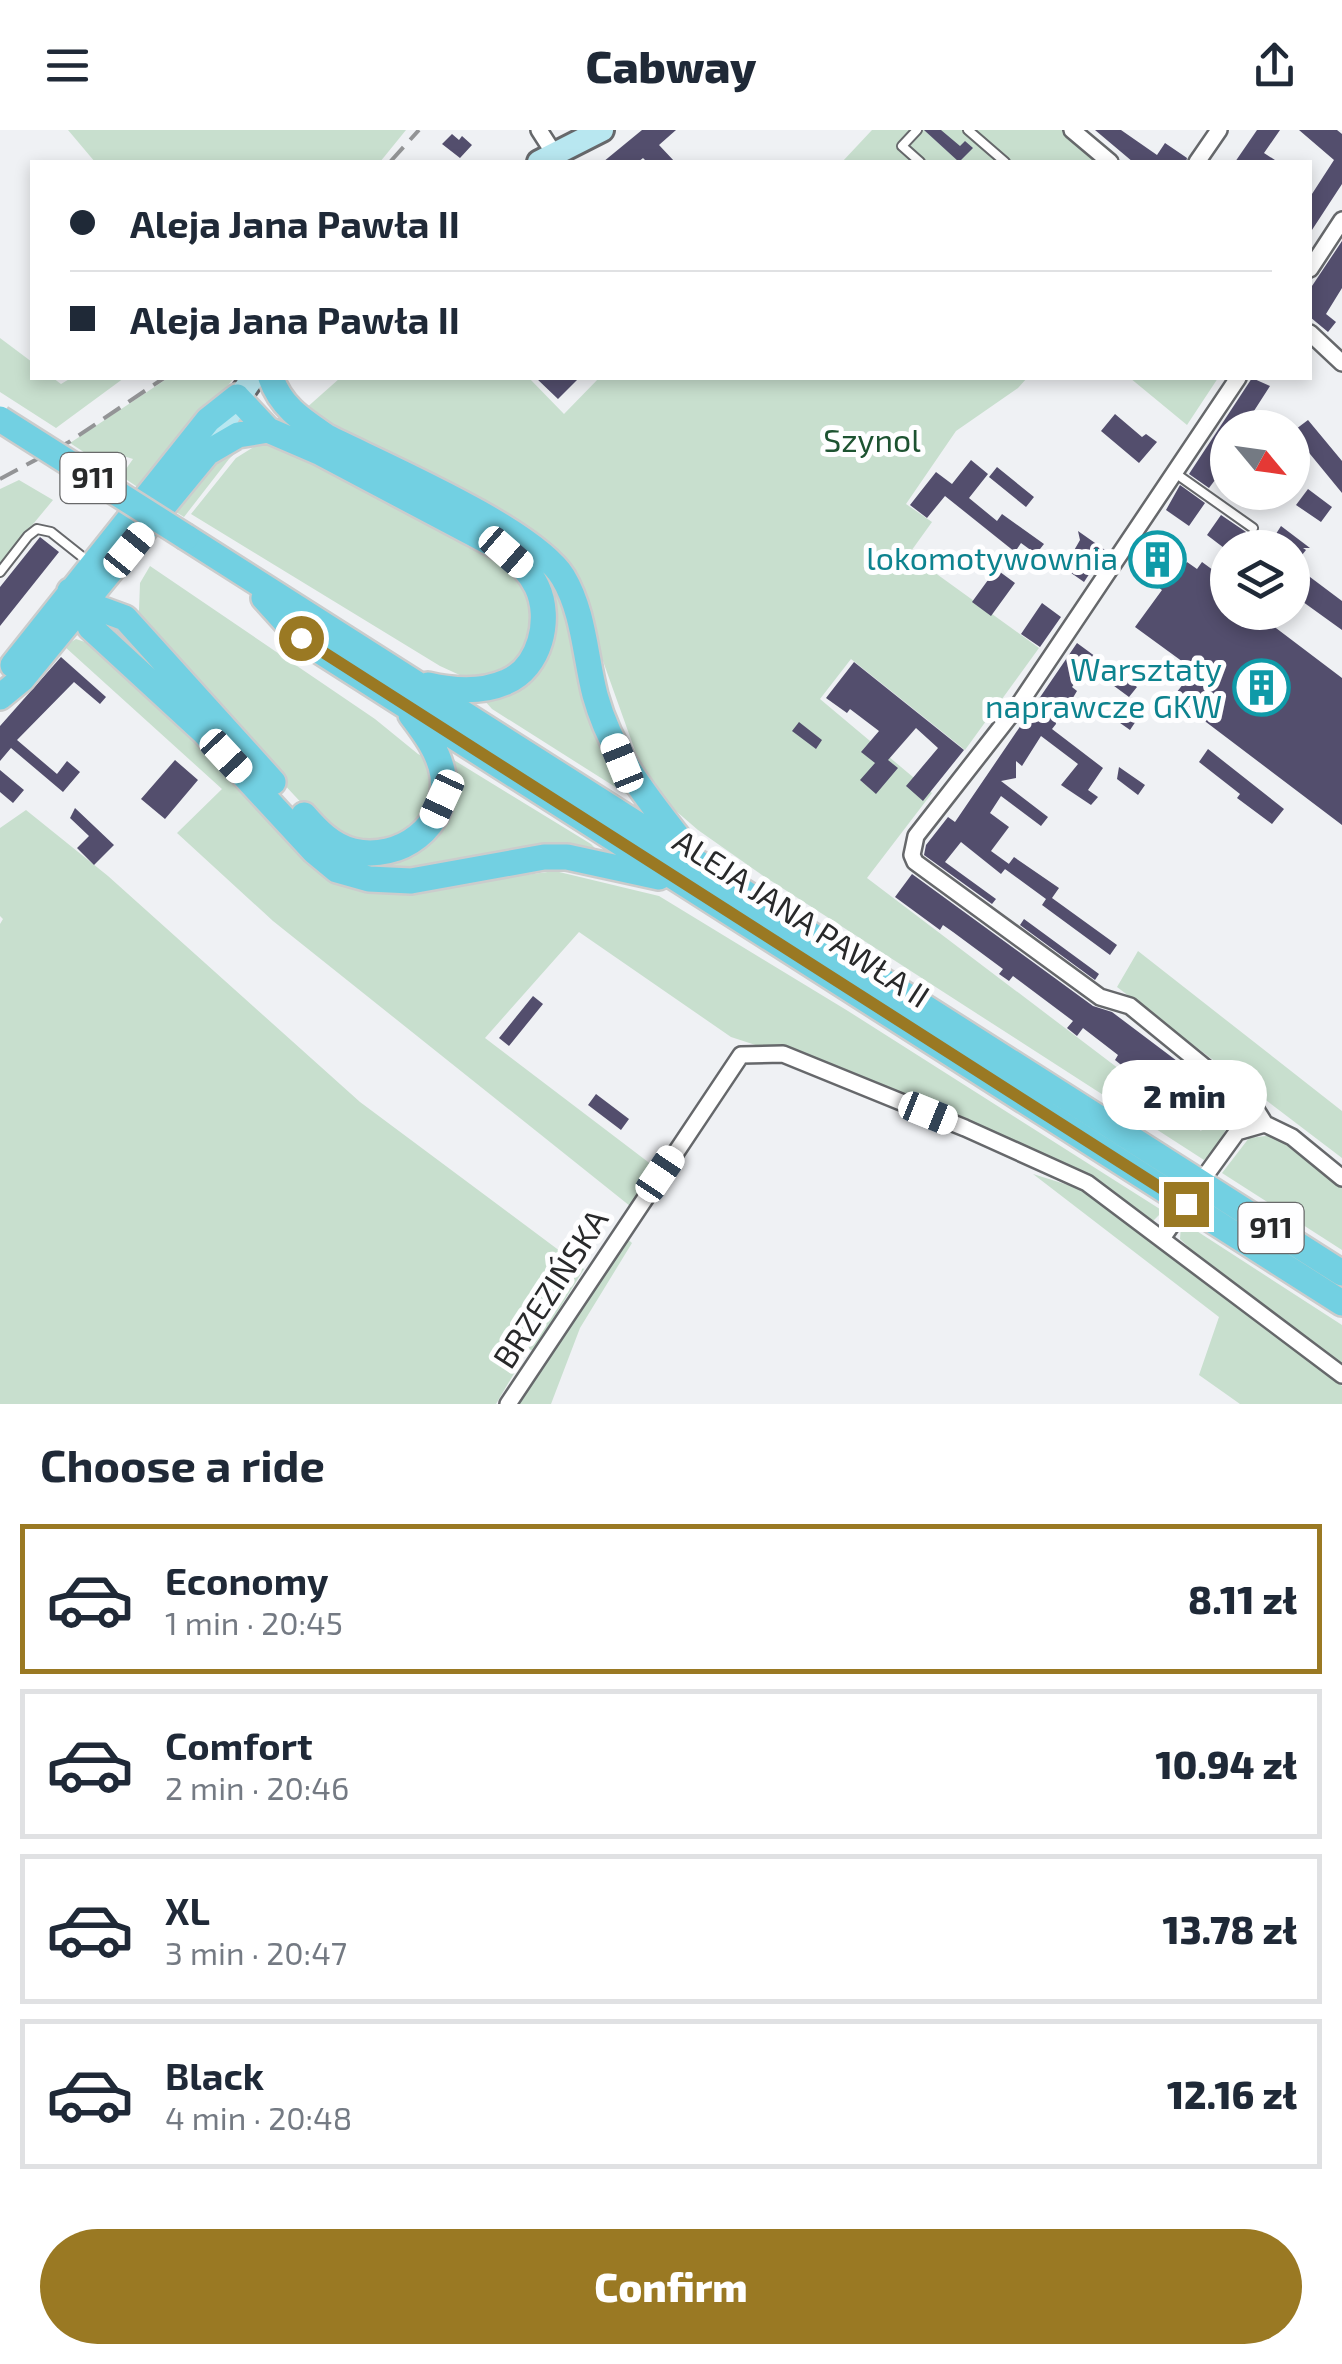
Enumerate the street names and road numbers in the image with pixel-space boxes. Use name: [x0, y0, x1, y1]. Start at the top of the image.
road number: 911: [61, 453, 126, 503]
street label: ALEJA JANA PAWŁA II: [667, 820, 937, 1014]
street label: BRZEZIŃSKA: [484, 1201, 615, 1374]
road number: 911: [1238, 1203, 1304, 1253]

